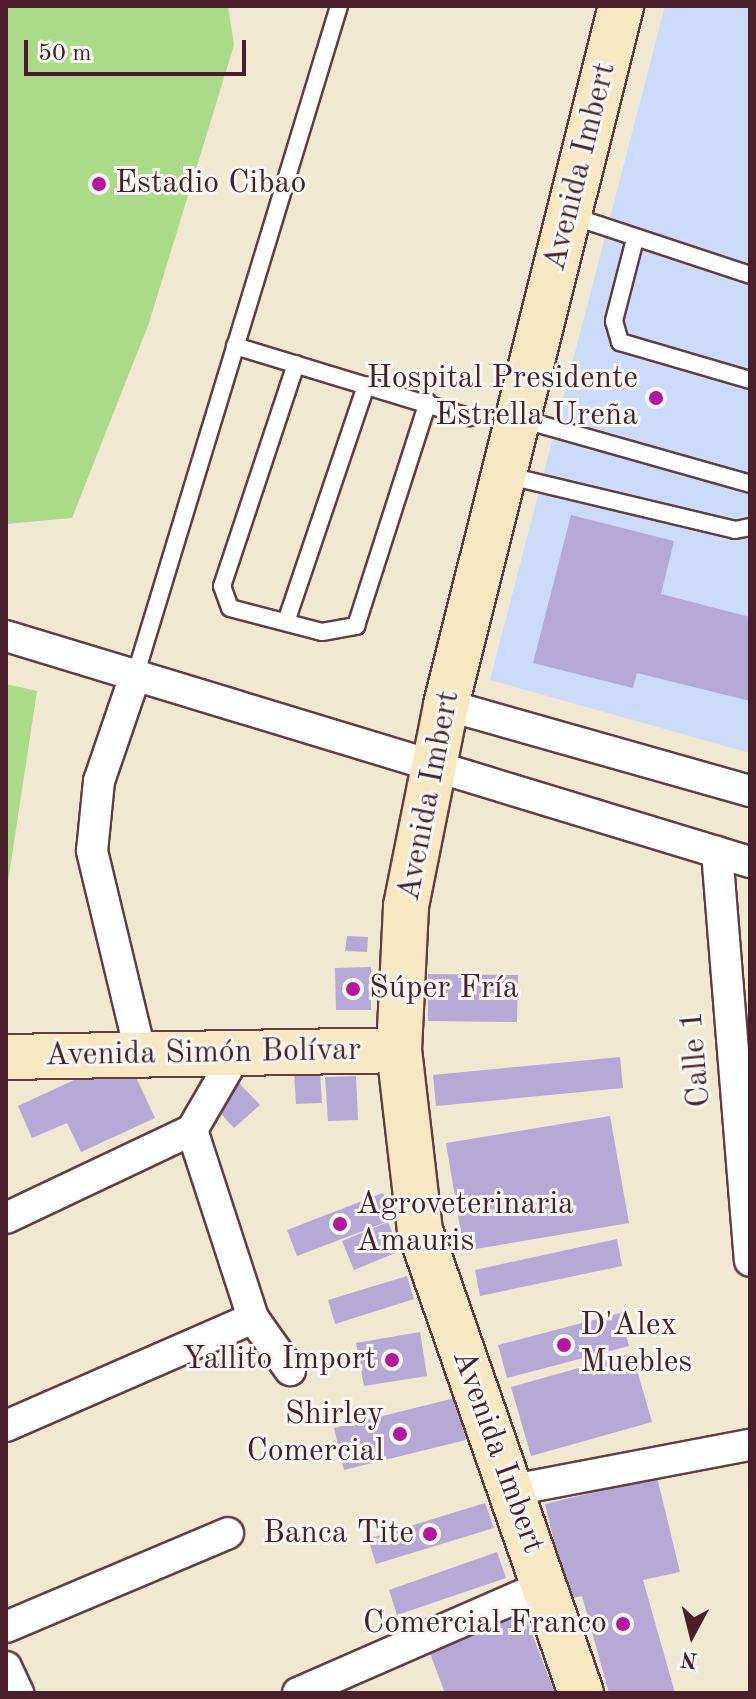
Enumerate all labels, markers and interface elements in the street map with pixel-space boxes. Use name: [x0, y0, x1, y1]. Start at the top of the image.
scale bar: [28, 24, 250, 74]
text: 50 m: [38, 42, 92, 66]
street label: Avenida Imbert: [537, 59, 625, 275]
place label: Estadio Cibao: [115, 165, 306, 203]
marker: Estadio Cibao: [90, 175, 108, 193]
place label: Hospital Presidente Estrella Ureña: [366, 361, 638, 436]
marker: Hospital Presidente Estrella Ureña: [645, 387, 667, 409]
street label: Avenida Imbert: [391, 688, 469, 904]
place label: Súper Fría: [369, 970, 519, 1008]
marker: Súper Fría: [344, 980, 362, 998]
street label: Calle 1: [674, 1009, 720, 1109]
street label: Avenida Simón Bolívar: [45, 1032, 361, 1076]
place label: Agroveterinaria Amauris: [356, 1187, 574, 1262]
marker: Agroveterinaria Amauris: [331, 1215, 349, 1233]
place label: D'Alex Muebles: [580, 1308, 692, 1383]
marker: D'Alex Muebles: [555, 1336, 573, 1354]
place label: Yallito Import: [182, 1341, 376, 1379]
street label: Avenida Imbert: [442, 1345, 552, 1559]
marker: Yallito Import: [383, 1351, 401, 1369]
place label: Shirley Comercial: [246, 1397, 384, 1472]
marker: Shirley Comercial: [391, 1425, 409, 1443]
place label: Banca Tite: [263, 1515, 414, 1553]
marker: Banca Tite: [421, 1525, 439, 1543]
north arrow: [652, 1595, 732, 1675]
place label: Comercial Franco: [363, 1605, 607, 1643]
marker: Comercial Franco: [614, 1615, 632, 1633]
text: N: [679, 1647, 699, 1671]

